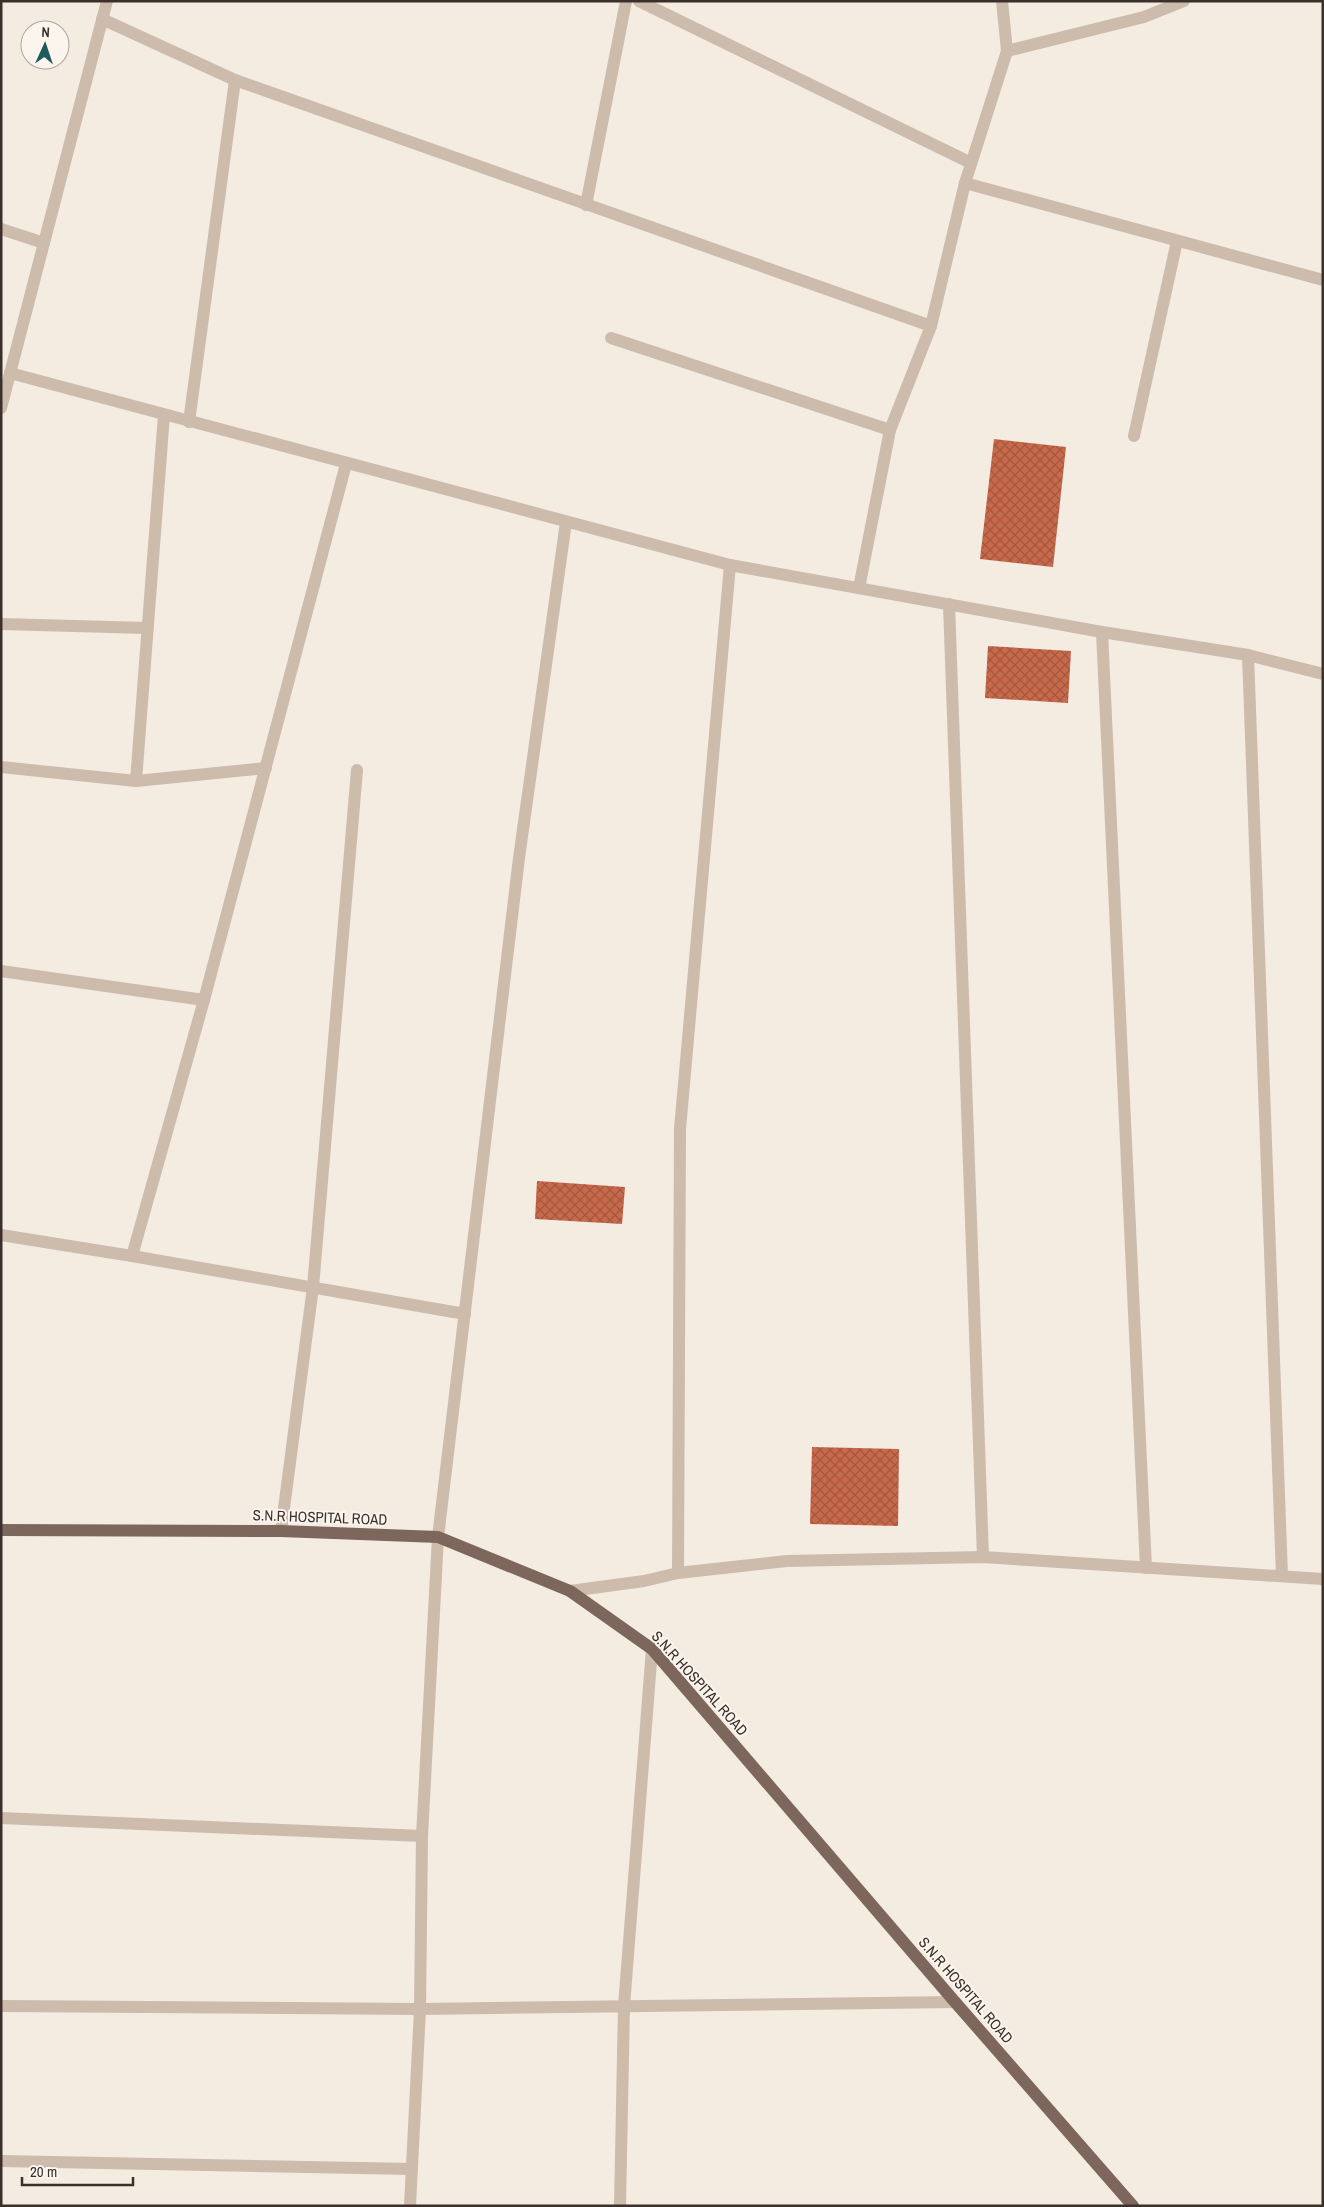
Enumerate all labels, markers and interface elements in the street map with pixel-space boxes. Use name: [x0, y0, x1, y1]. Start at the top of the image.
north arrow: [20, 20, 70, 70]
text: N: [41, 23, 50, 41]
street label: S.N.R HOSPITAL ROAD: [252, 1504, 388, 1530]
street label: S.N.R HOSPITAL ROAD: [647, 1626, 753, 1740]
street label: S.N.R HOSPITAL ROAD: [914, 1932, 1018, 2048]
scale bar: [22, 2154, 134, 2186]
text: 20 m: [30, 2161, 57, 2182]

